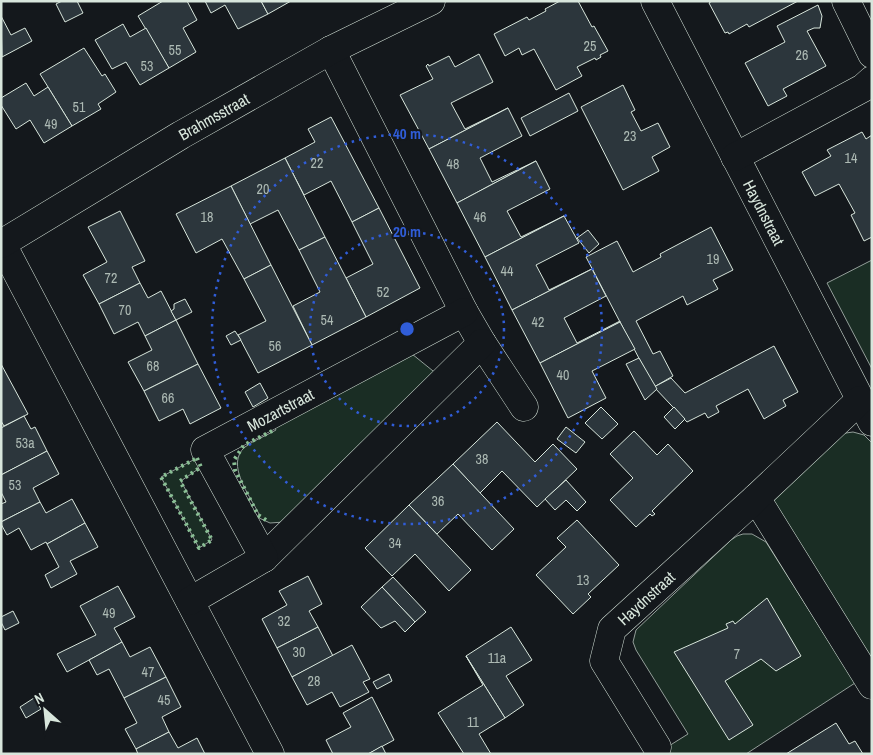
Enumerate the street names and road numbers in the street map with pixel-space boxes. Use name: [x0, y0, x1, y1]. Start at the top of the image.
street label: Brahmsstraat: [174, 87, 253, 145]
street label: Haydnstraat: [738, 176, 790, 249]
street label: Mozartstraat: [243, 383, 318, 437]
street label: Haydnstraat: [612, 566, 680, 630]

